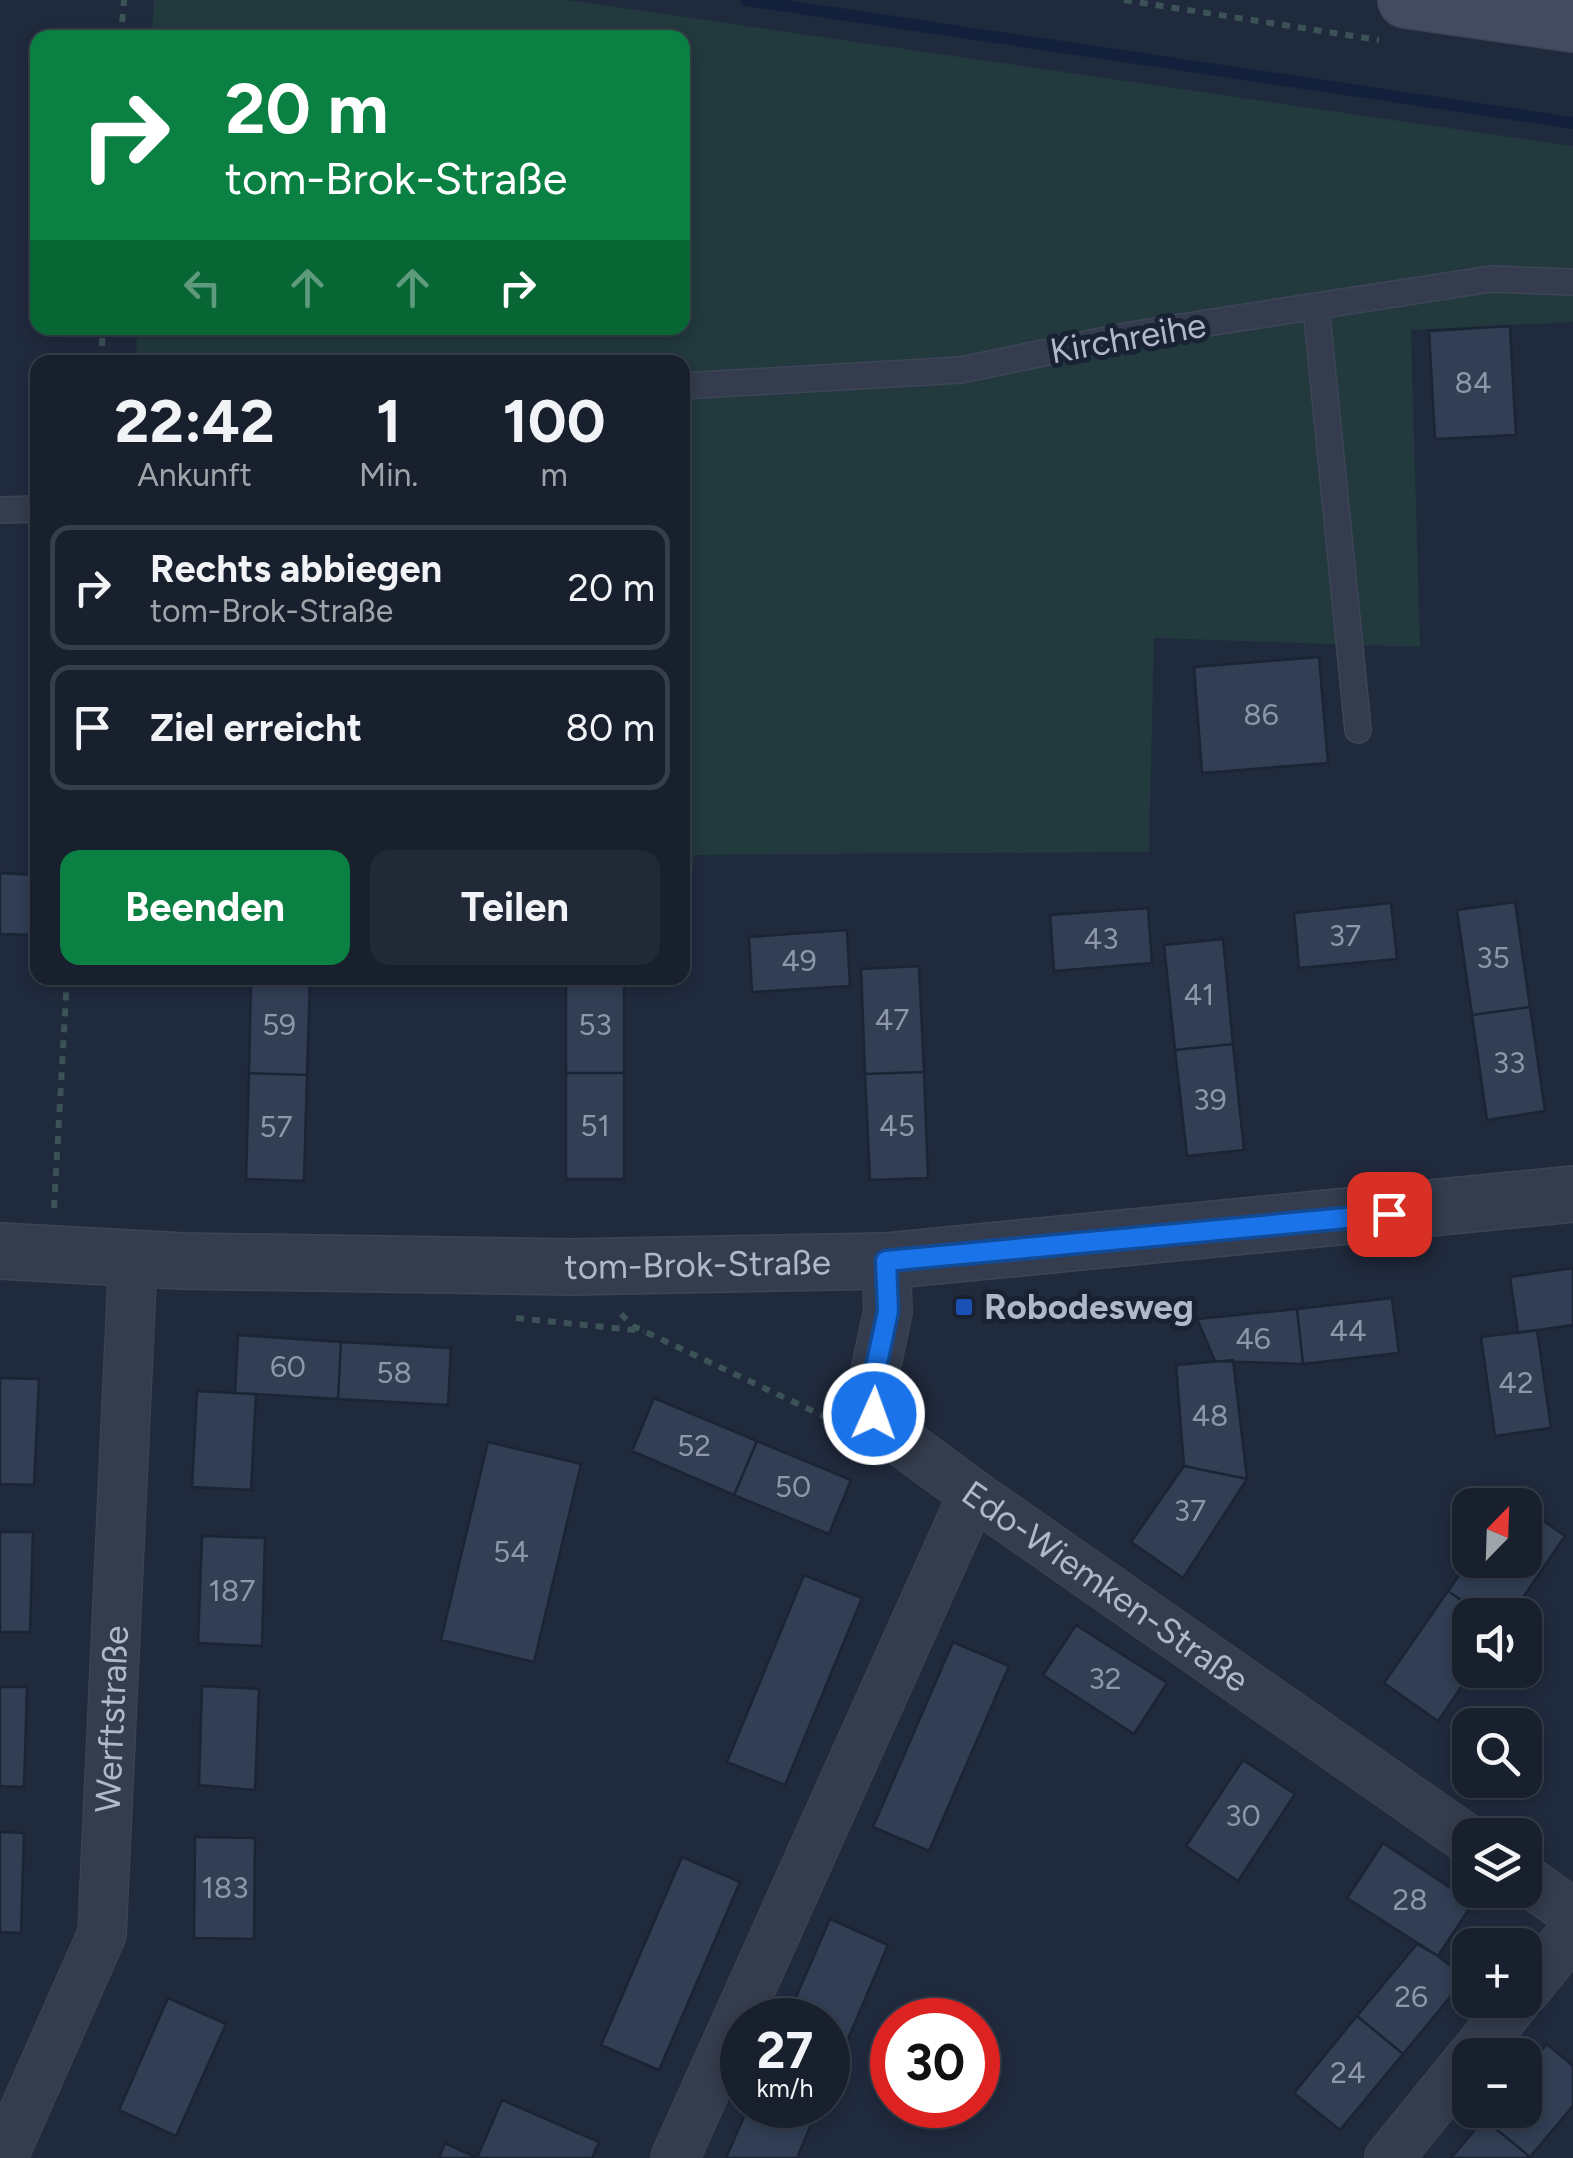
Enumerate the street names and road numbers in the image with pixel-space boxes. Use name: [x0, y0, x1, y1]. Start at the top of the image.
street label: Kirchreihe: [1047, 304, 1209, 372]
street label: tom-Brok-Straße: [564, 1241, 831, 1288]
street label: Edo-Wiemken-Straße: [954, 1472, 1257, 1701]
street label: Werftstraße: [87, 1625, 137, 1814]

